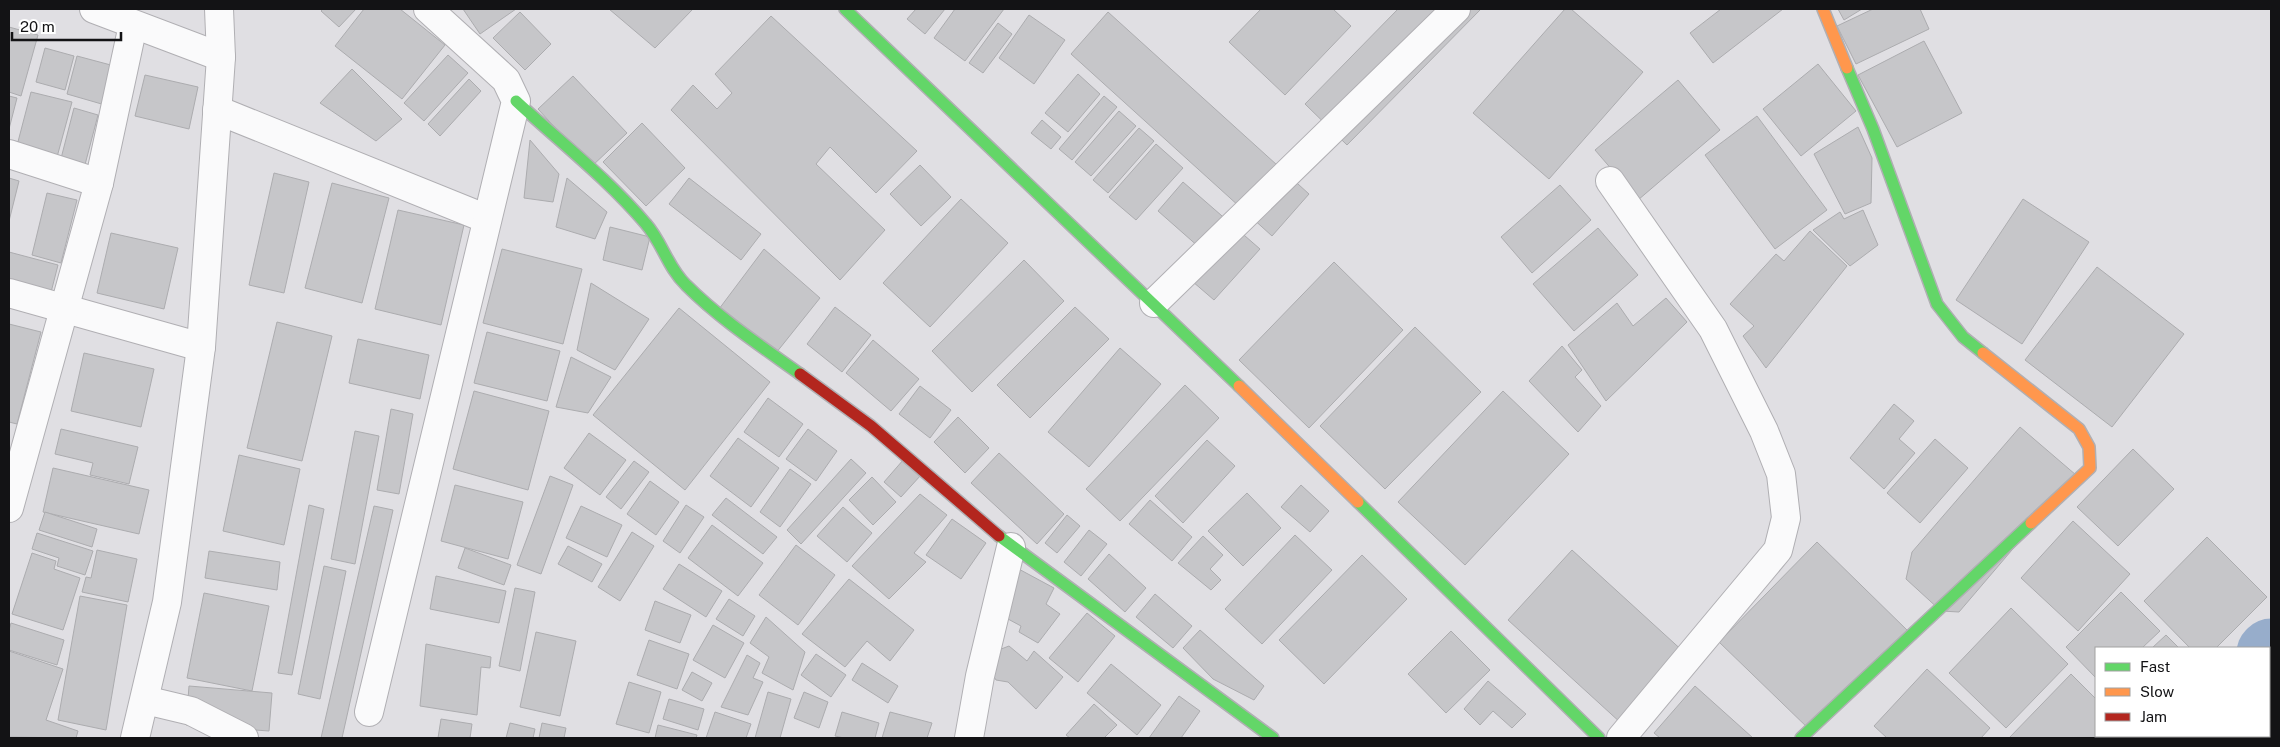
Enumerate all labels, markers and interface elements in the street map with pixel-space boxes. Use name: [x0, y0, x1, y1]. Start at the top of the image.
scale bar: [12, 10, 121, 42]
text: 20 m: [20, 18, 55, 35]
legend: [2095, 647, 2270, 737]
text: Fast: [2140, 658, 2170, 675]
text: Slow: [2140, 683, 2175, 700]
text: Jam: [2140, 708, 2167, 725]

